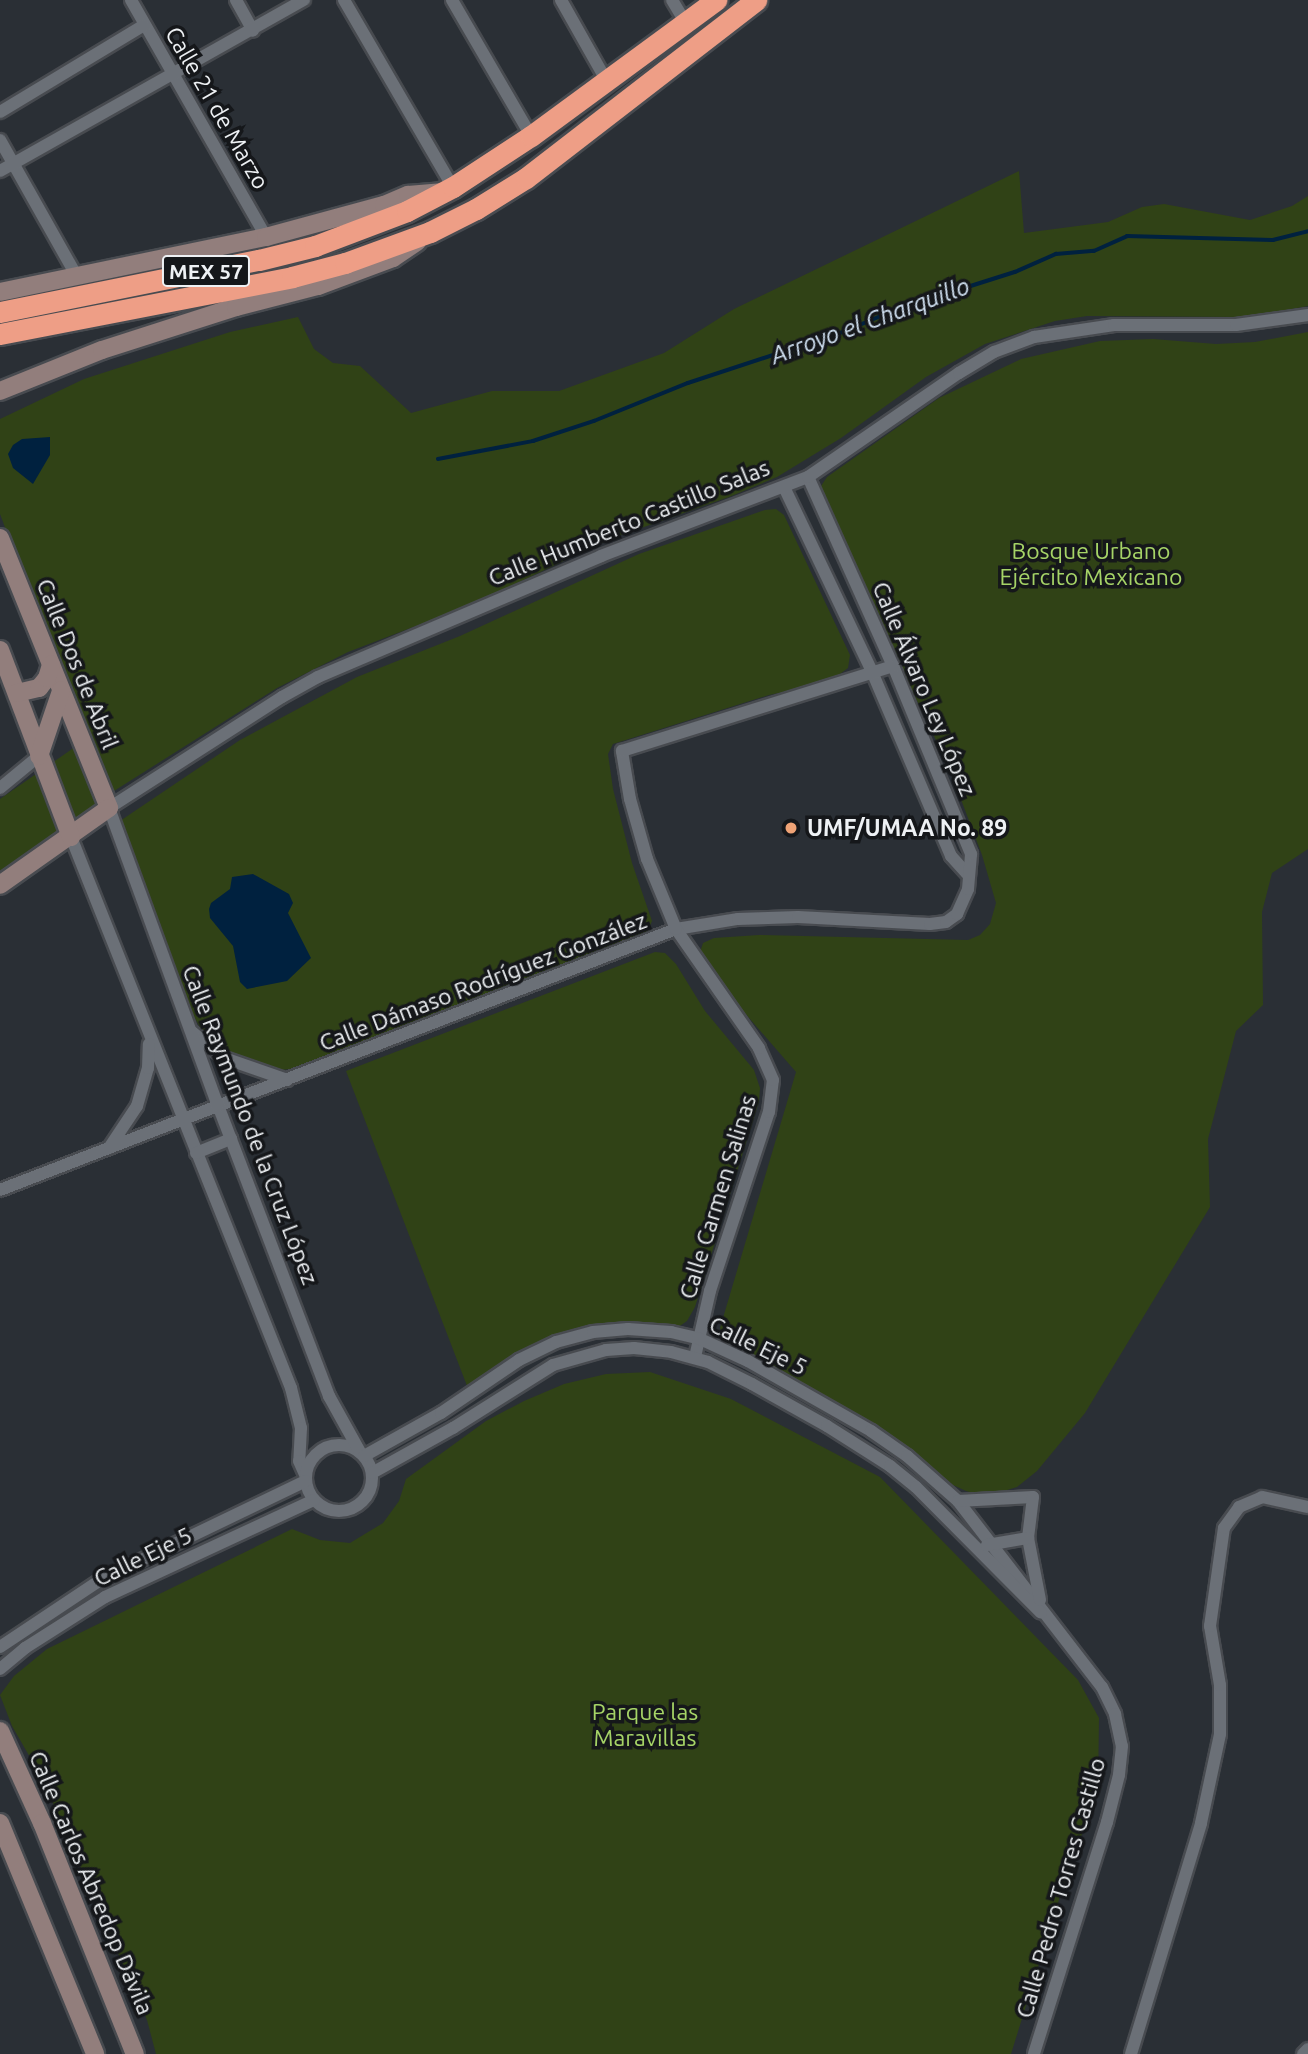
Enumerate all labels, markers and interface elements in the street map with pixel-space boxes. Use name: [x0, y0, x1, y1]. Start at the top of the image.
street label: Calle 21 de Marzo: [159, 22, 275, 194]
road number: MEX 57: [160, 254, 252, 288]
water label: Arroyo el Charquillo: [767, 272, 973, 370]
street label: Calle Humberto Castillo Salas: [484, 454, 774, 592]
park label: Bosque Urbano Ejército Mexicano: [1000, 537, 1182, 591]
street label: Calle Dos de Abril: [30, 575, 124, 753]
street label: Calle Álvaro Ley López: [866, 578, 982, 800]
place label: UMF/UMAA No. 89: [807, 814, 1007, 842]
marker: UMF/UMAA No. 89: [781, 818, 801, 838]
street label: Calle Dámaso Rodríguez González: [315, 907, 651, 1057]
street label: Calle Raymundo de la Cruz López: [176, 961, 324, 1289]
street label: Calle Carmen Salinas: [674, 1092, 762, 1302]
street label: Calle Eje 5: [705, 1310, 811, 1382]
street label: Calle Eje 5: [90, 1521, 196, 1593]
park label: Parque las Maravillas: [592, 1698, 698, 1752]
street label: Calle Carlos Abredop Dávila: [23, 1747, 159, 2019]
street label: Calle Pedro Torres Castillo: [1011, 1755, 1111, 2021]

